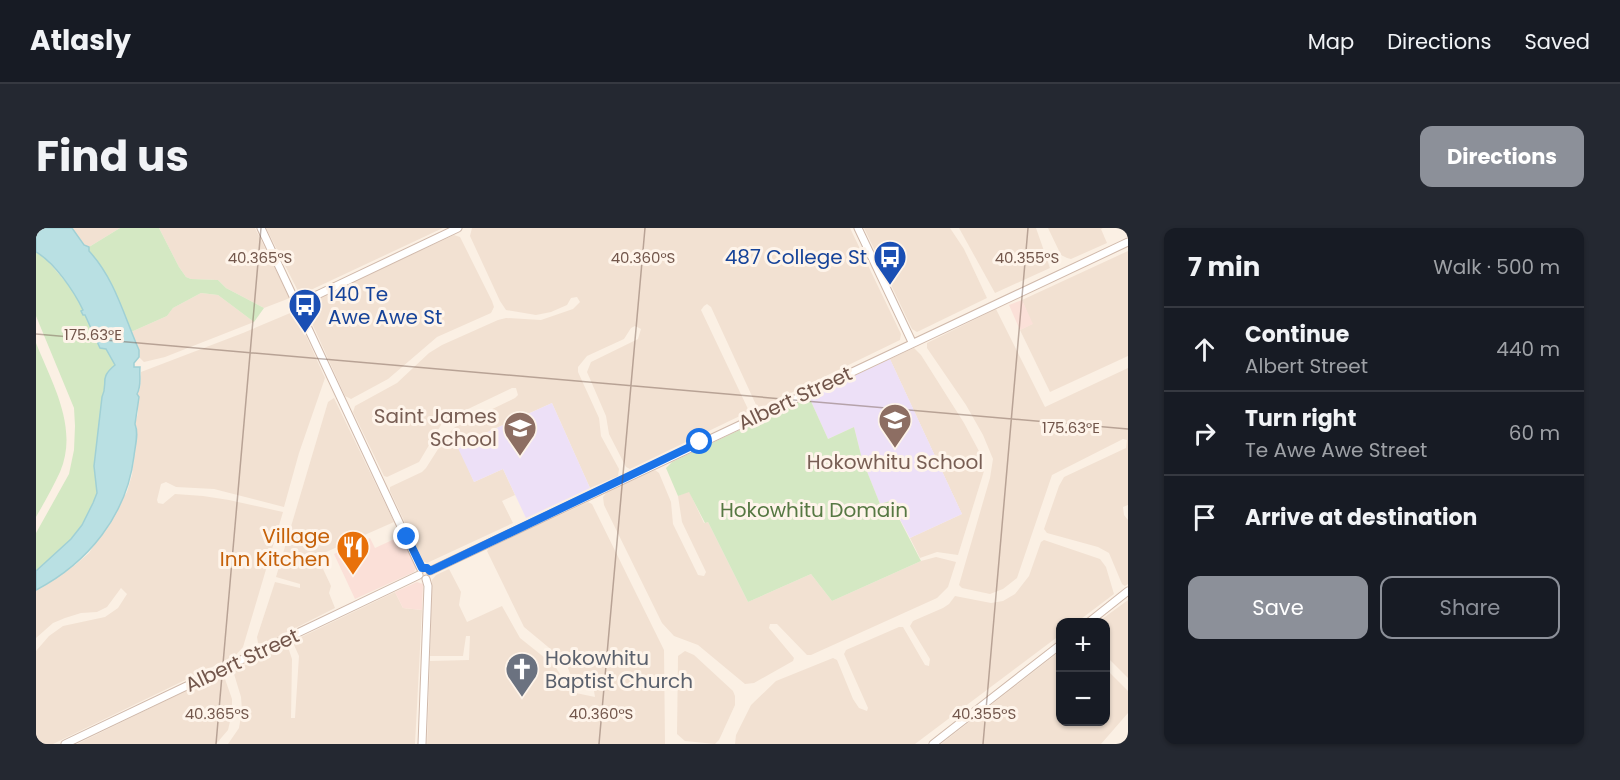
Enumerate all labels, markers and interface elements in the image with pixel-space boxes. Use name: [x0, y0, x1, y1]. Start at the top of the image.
text: Atlasly: [30, 21, 131, 60]
text: Map: [1308, 27, 1354, 56]
text: Directions: [1387, 27, 1491, 56]
text: Saved: [1524, 27, 1590, 56]
button: Directions: [1420, 126, 1584, 187]
text: Find us: [36, 127, 189, 186]
bus stop icon: 487 College St: [872, 239, 908, 286]
place label: 487 College St: [725, 243, 867, 271]
text: 40.365°S: [228, 247, 292, 268]
text: 40.360°S: [611, 247, 675, 268]
text: 40.355°S: [995, 247, 1059, 268]
text: 7 min: [1188, 249, 1260, 285]
text: Walk · 500 m: [1433, 253, 1560, 281]
place label: 140 Te Awe Awe St: [328, 280, 442, 331]
bus stop icon: 140 Te Awe Awe St: [287, 287, 323, 334]
text: Continue: [1245, 319, 1349, 350]
text: 175.63°E: [64, 324, 122, 345]
icon: ahead: [1188, 333, 1221, 366]
text: 440 m: [1496, 335, 1560, 363]
text: Albert Street: [1245, 352, 1368, 380]
street label: Albert Street: [733, 359, 857, 437]
place label: Saint James School: [374, 402, 497, 453]
school or university icon: Hokowhitu School: [877, 402, 913, 449]
text: Turn right: [1245, 403, 1356, 434]
school or university icon: Saint James School: [502, 410, 538, 457]
text: 175.63°E: [1042, 417, 1100, 438]
icon: right: [1188, 417, 1221, 450]
text: 60 m: [1509, 419, 1560, 447]
route start: [686, 428, 712, 454]
text: Te Awe Awe Street: [1245, 436, 1427, 464]
place label: Hokowhitu School: [807, 448, 983, 476]
park label: Hokowhitu Domain: [720, 496, 908, 524]
icon: arrive: [1188, 501, 1221, 534]
text: Arrive at destination: [1245, 502, 1477, 533]
place label: Village Inn Kitchen: [220, 522, 330, 573]
route end: [393, 523, 419, 549]
restaurant icon: Village Inn Kitchen: [335, 529, 371, 576]
button: Save: [1188, 576, 1368, 639]
button: Share: [1380, 576, 1560, 639]
map controls: [1056, 618, 1110, 726]
button: +: [1056, 618, 1110, 672]
street label: Albert Street: [180, 621, 304, 699]
place label: Hokowhitu Baptist Church: [545, 644, 693, 695]
church icon: Hokowhitu Baptist Church: [504, 651, 540, 698]
button: −: [1056, 672, 1110, 726]
text: 40.365°S: [185, 703, 249, 724]
text: 40.360°S: [569, 703, 633, 724]
text: 40.355°S: [952, 703, 1016, 724]

